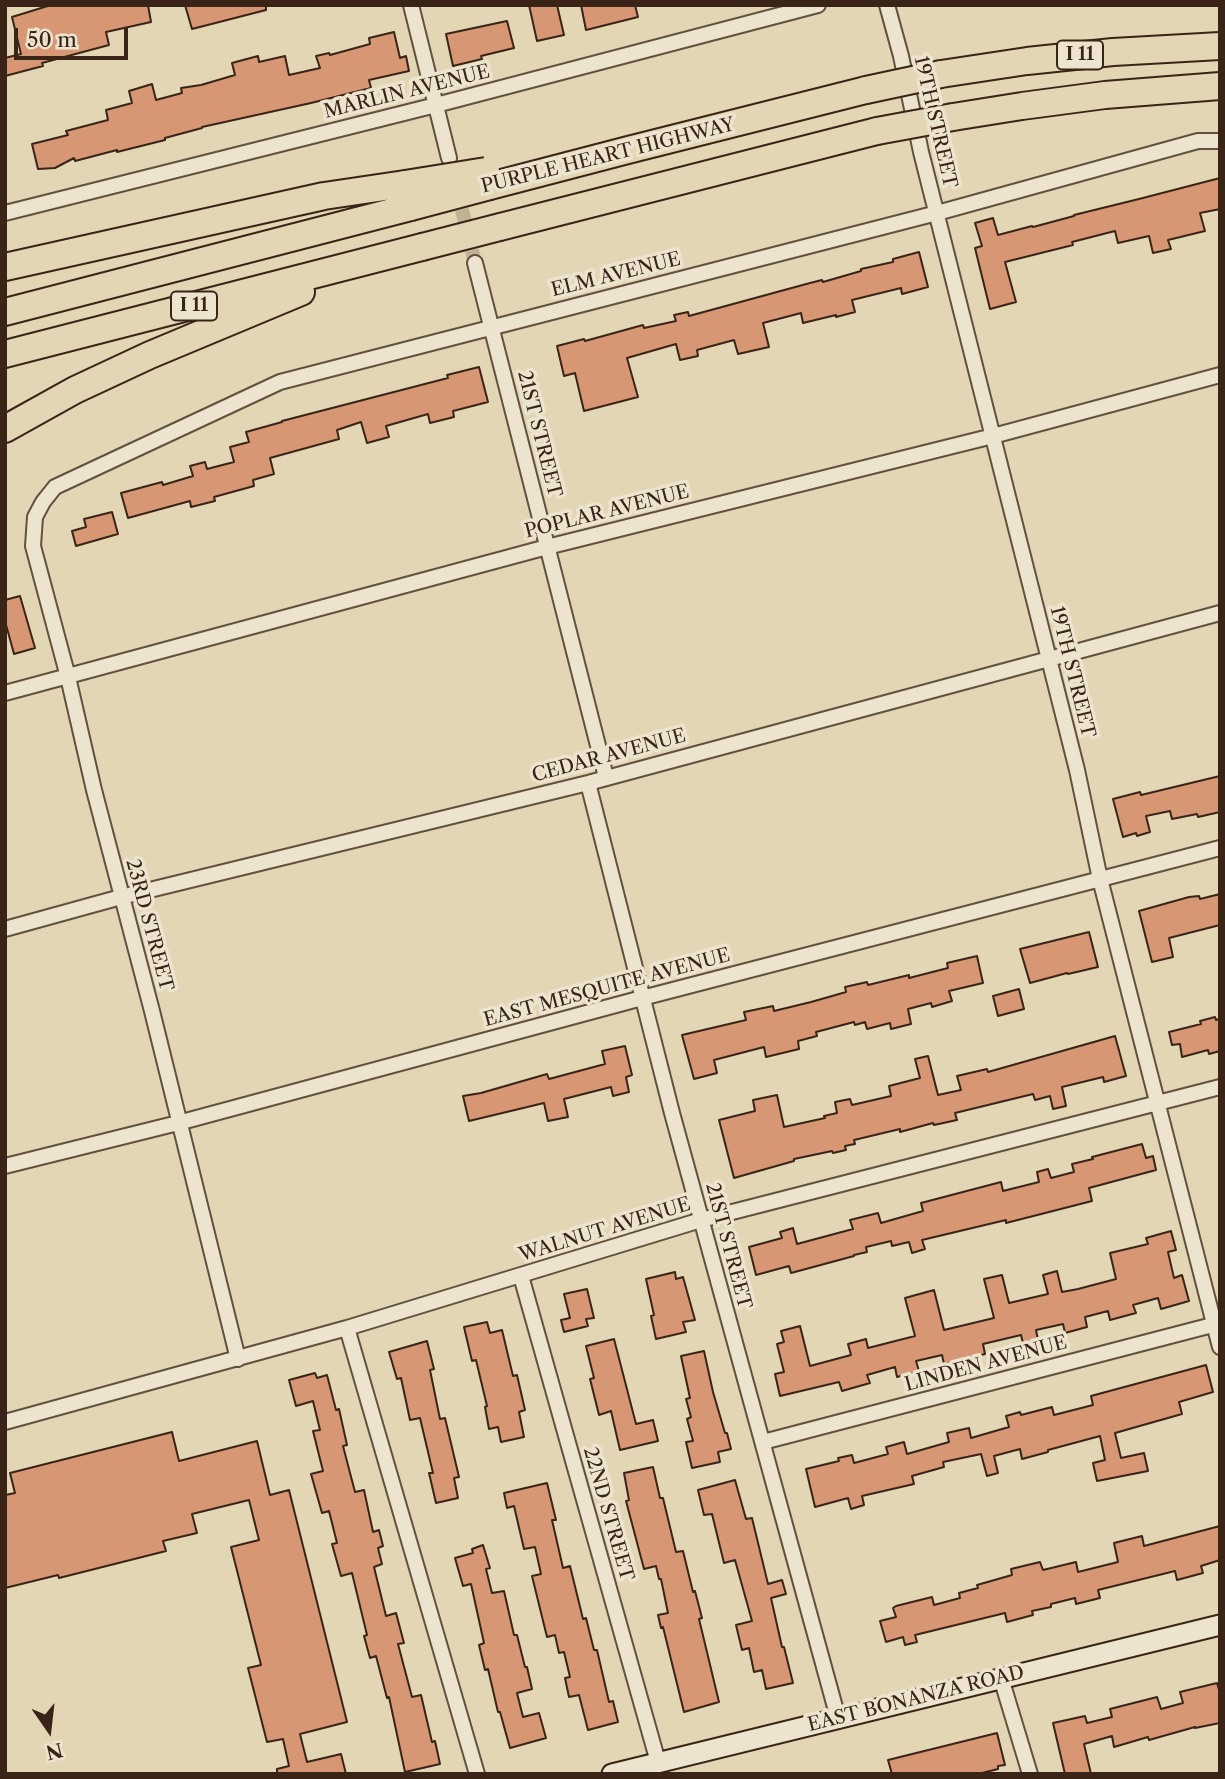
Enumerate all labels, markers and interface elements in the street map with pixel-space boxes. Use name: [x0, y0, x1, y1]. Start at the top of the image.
scale bar: [18, 14, 131, 58]
text: 50 m: [27, 27, 77, 52]
road number: I 11: [1057, 40, 1103, 70]
street label: 19TH STREET: [909, 54, 961, 190]
street label: MARLIN AVENUE: [322, 60, 492, 124]
street label: PURPLE HEART HIGHWAY: [479, 113, 737, 199]
street label: ELM AVENUE: [549, 248, 683, 302]
road number: I 11: [171, 292, 217, 320]
street label: 21ST STREET: [512, 368, 566, 500]
street label: POPLAR AVENUE: [522, 481, 692, 543]
street label: 19TH STREET: [1045, 604, 1099, 740]
street label: CEDAR AVENUE: [530, 724, 688, 788]
street label: 23RD STREET: [120, 857, 178, 993]
street label: EAST MESQUITE AVENUE: [481, 944, 733, 1032]
street label: 21ST STREET: [700, 1180, 756, 1312]
street label: WALNUT AVENUE: [516, 1193, 694, 1267]
street label: LINDEN AVENUE: [902, 1331, 1070, 1397]
street label: 22ND STREET: [578, 1445, 638, 1583]
street label: EAST BONANZA ROAD: [805, 1661, 1027, 1737]
north arrow: [14, 1695, 84, 1765]
text: N: [43, 1738, 65, 1764]

